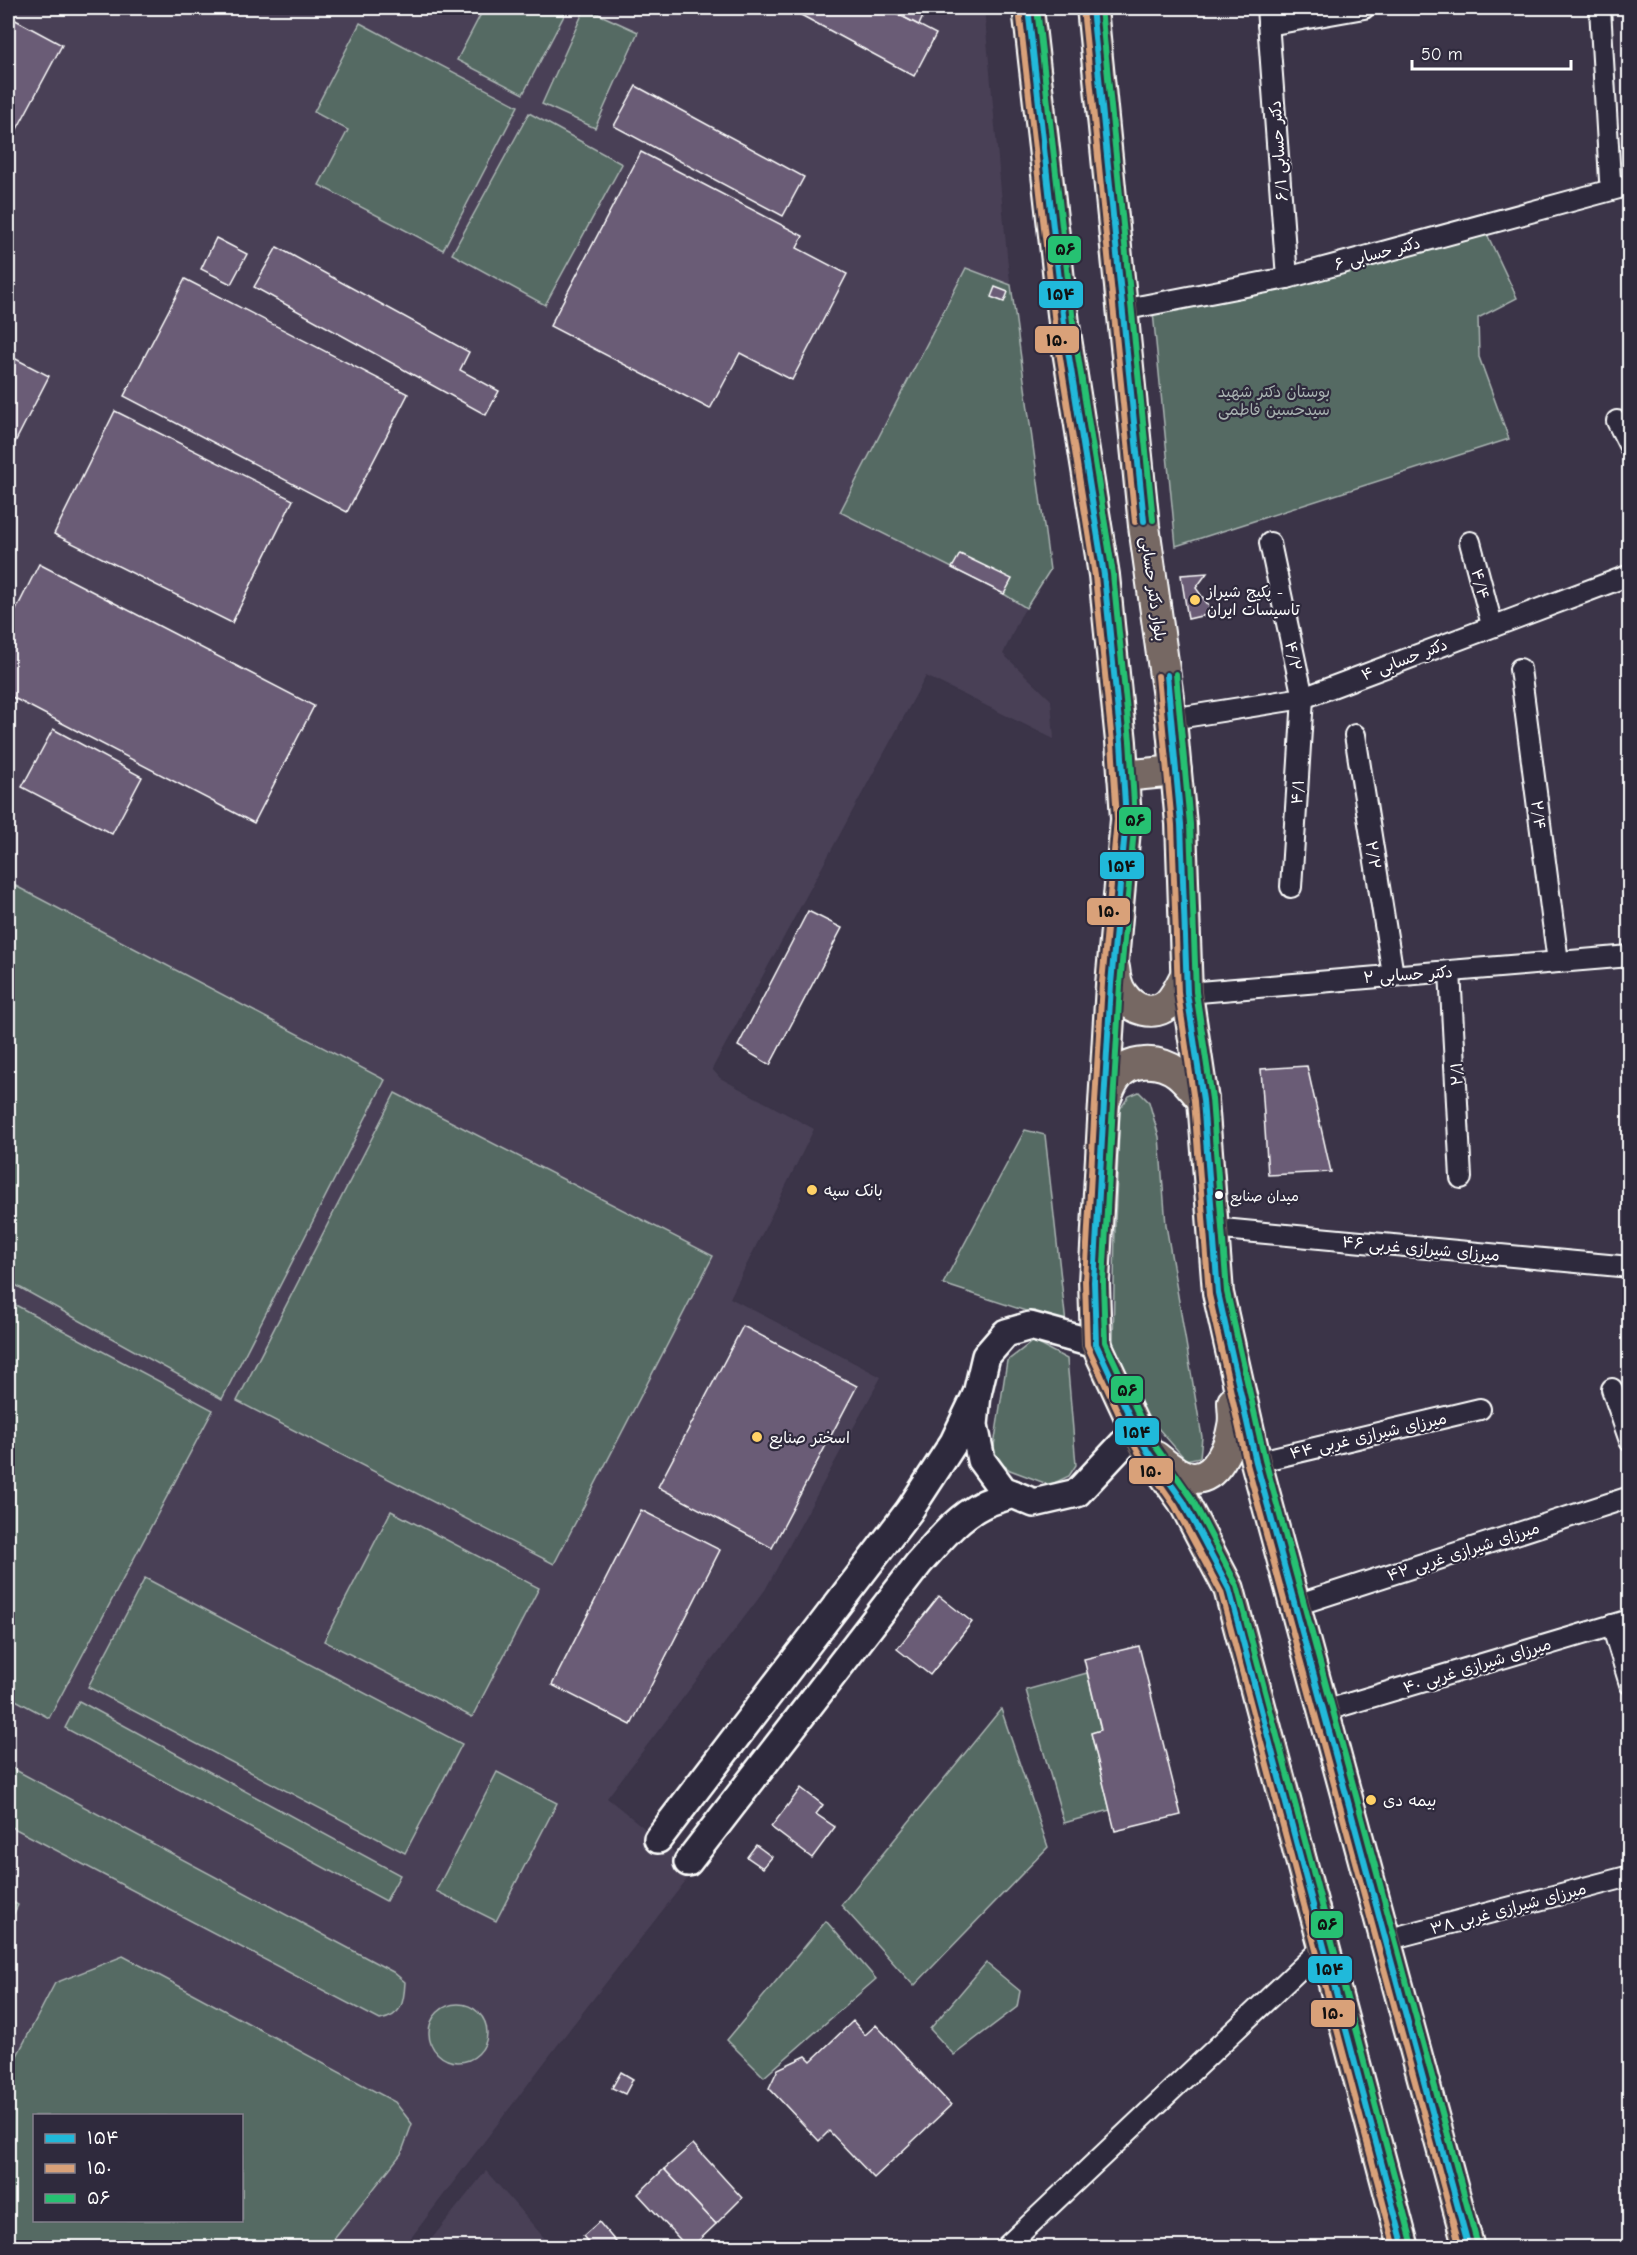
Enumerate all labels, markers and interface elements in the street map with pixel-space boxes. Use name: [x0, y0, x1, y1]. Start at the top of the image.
scale bar: [1412, 33, 1571, 71]
text: 50 m: [1421, 44, 1463, 65]
street label: ۶/۱ دکتر حسابی: [1266, 100, 1292, 202]
street label: ۶ دکتر حسابی: [1332, 234, 1422, 275]
line badge: ۵۶: [1047, 235, 1082, 264]
text: ۵۶: [1055, 241, 1075, 259]
line badge: ۱۵۴: [1038, 280, 1084, 309]
text: ۱۵۴: [1047, 286, 1075, 304]
line badge: ۱۵۰: [1034, 325, 1080, 354]
text: ۱۵۰: [1046, 332, 1068, 350]
park label: بوستان دکتر شهید سیدحسین فاطمی: [1218, 383, 1330, 420]
street label: بلوار دکتر حسابی: [1136, 536, 1169, 643]
street label: ۴/۴: [1467, 567, 1493, 602]
place label: پکیج شیراز - تاسیسات ایران: [1205, 583, 1300, 619]
marker: پکیج شیراز - تاسیسات ایران: [1188, 593, 1202, 607]
street label: دکتر حسابی ۴: [1359, 635, 1450, 685]
street label: ۴/۲: [1281, 640, 1305, 673]
street label: ۴/۱: [1288, 779, 1308, 805]
street label: ۲/۴: [1527, 799, 1549, 831]
line badge: ۵۶: [1118, 806, 1152, 835]
text: ۵۶: [1125, 812, 1145, 830]
street label: ۲/۲: [1362, 840, 1384, 871]
line badge: ۱۵۴: [1099, 851, 1145, 880]
text: ۱۵۴: [1108, 858, 1136, 876]
line badge: ۱۵۰: [1086, 897, 1131, 926]
text: ۱۵۰: [1098, 903, 1120, 921]
street label: دکتر حسابی ۲: [1363, 963, 1453, 988]
street label: ۲/۱: [1447, 1062, 1467, 1086]
place label: بانک سپه: [824, 1182, 883, 1201]
marker: بانک سپه: [805, 1183, 819, 1197]
place label: میدان صنایع: [1230, 1188, 1299, 1207]
marker: میدان صنایع: [1213, 1189, 1225, 1201]
street label: میرزای شیرازی غربی ۴۶: [1341, 1233, 1500, 1266]
line badge: ۵۶: [1110, 1375, 1144, 1404]
text: ۵۶: [1117, 1382, 1137, 1400]
street label: میرزای شیرازی غربی ۴۴: [1288, 1409, 1449, 1464]
line badge: ۱۵۴: [1114, 1417, 1160, 1446]
text: ۱۵۴: [1123, 1424, 1151, 1442]
place label: اسختر صنایع: [769, 1429, 850, 1449]
marker: اسختر صنایع: [750, 1430, 764, 1444]
line badge: ۱۵۰: [1128, 1457, 1174, 1485]
text: ۱۵۰: [1140, 1463, 1162, 1481]
street label: میرزای شیرازی غربی ۴۲: [1385, 1519, 1542, 1586]
street label: میرزای شیرازی غربی ۴۰: [1401, 1635, 1554, 1698]
place label: بیمه دی: [1383, 1792, 1437, 1810]
marker: بیمه دی: [1364, 1793, 1378, 1807]
street label: میرزای شیرازی غربی ۳۸: [1428, 1879, 1588, 1939]
line badge: ۵۶: [1310, 1910, 1344, 1939]
text: ۵۶: [1317, 1916, 1337, 1934]
line badge: ۱۵۴: [1307, 1955, 1353, 1984]
text: ۱۵۴: [1316, 1961, 1344, 1979]
line badge: ۱۵۰: [1310, 1999, 1356, 2028]
text: ۱۵۰: [1322, 2005, 1344, 2023]
legend: [33, 2114, 243, 2222]
text: ۱۵۴: [87, 2128, 120, 2149]
text: ۱۵۰: [87, 2158, 112, 2179]
text: ۵۶: [87, 2188, 110, 2209]

